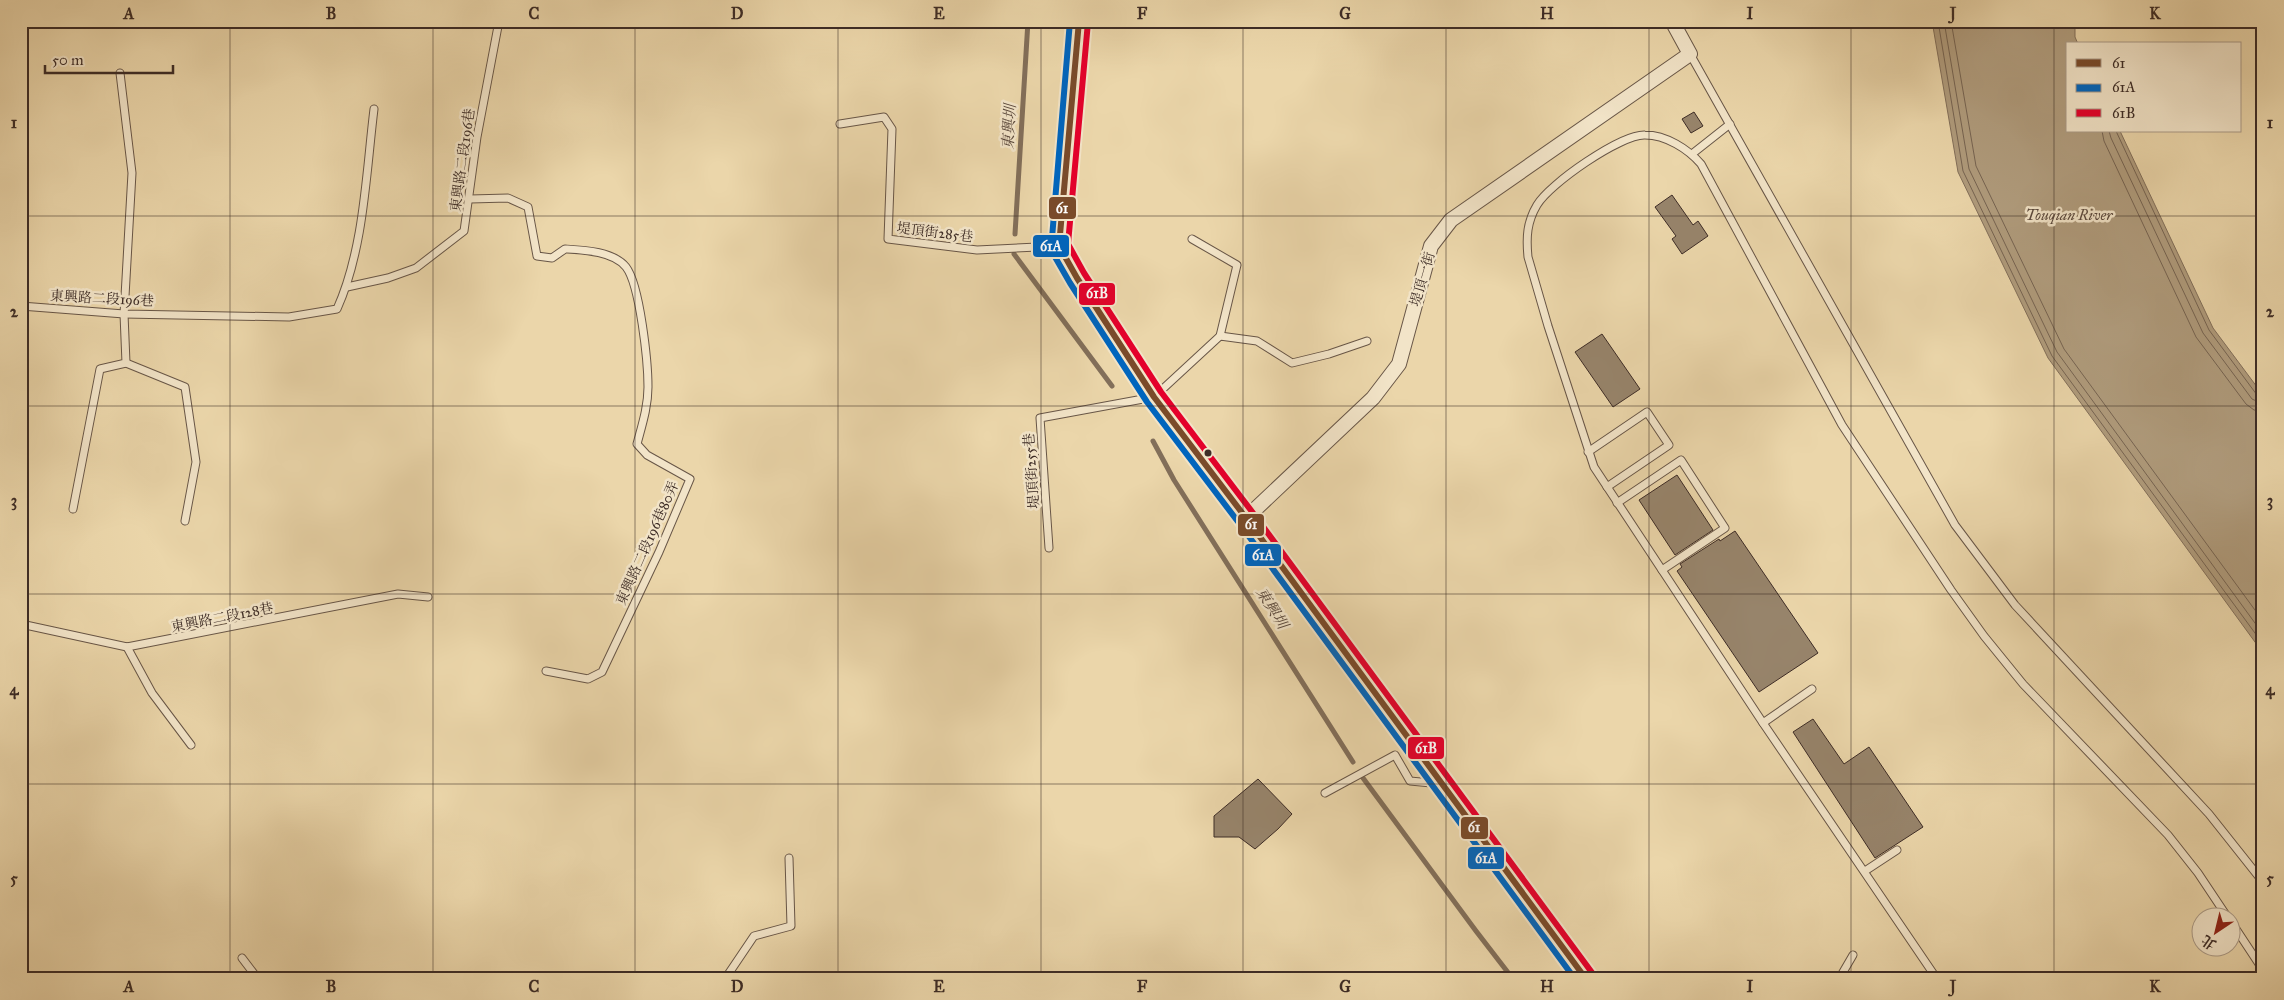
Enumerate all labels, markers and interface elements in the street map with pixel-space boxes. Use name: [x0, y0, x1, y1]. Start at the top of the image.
text: A: [123, 4, 135, 23]
text: B: [326, 4, 336, 23]
text: C: [529, 4, 540, 23]
text: D: [731, 4, 744, 23]
text: E: [933, 4, 945, 23]
text: F: [1137, 4, 1148, 23]
text: G: [1339, 4, 1351, 23]
text: H: [1540, 4, 1554, 23]
text: I: [1747, 4, 1754, 23]
text: J: [1948, 4, 1957, 24]
text: K: [2149, 4, 2161, 23]
scale bar: [45, 42, 172, 74]
legend: [2066, 42, 2242, 132]
text: 50 m: [52, 51, 84, 69]
text: 61: [2112, 54, 2126, 72]
text: 61A: [2112, 78, 2136, 96]
water label: 東興圳: [999, 101, 1019, 150]
text: 61B: [2112, 104, 2135, 122]
street label: 東興路二段196巷: [447, 107, 478, 213]
text: 1: [11, 113, 18, 132]
text: 1: [2267, 113, 2274, 132]
line badge: 61: [1048, 196, 1077, 220]
text: 61: [1056, 200, 1069, 217]
water label: Touqian River: [2026, 206, 2113, 224]
street label: 堤頂街285巷: [896, 219, 974, 246]
line badge: 61A: [1032, 234, 1070, 258]
text: 61A: [1040, 238, 1063, 255]
street label: 堤頂一街: [1407, 250, 1438, 308]
line badge: 61B: [1078, 282, 1116, 306]
text: 61B: [1086, 285, 1108, 302]
street label: 東興路二段196巷: [50, 287, 154, 310]
text: 2: [10, 302, 19, 321]
text: 2: [2266, 302, 2275, 321]
street label: 堤頂街255巷: [1020, 433, 1043, 509]
unlabelled marker: [1203, 448, 1213, 458]
street label: 東興路二段196巷80弄: [612, 479, 682, 608]
text: 3: [11, 491, 17, 511]
text: 3: [2267, 491, 2273, 511]
line badge: 61: [1237, 513, 1265, 537]
text: 61: [1245, 516, 1258, 533]
line badge: 61A: [1244, 543, 1282, 567]
text: 61A: [1252, 547, 1275, 564]
water label: 東興圳: [1252, 584, 1293, 634]
street label: 東興路二段128巷: [169, 599, 275, 636]
text: 4: [10, 680, 20, 700]
text: 4: [2266, 680, 2276, 700]
line badge: 61B: [1407, 736, 1445, 760]
text: 61B: [1415, 740, 1437, 757]
line badge: 61: [1460, 816, 1489, 840]
text: 61: [1468, 819, 1481, 836]
line badge: 61A: [1467, 846, 1505, 870]
text: 61A: [1475, 850, 1498, 867]
text: 5: [10, 869, 18, 888]
text: 5: [2266, 869, 2274, 888]
north arrow: [2192, 908, 2242, 958]
text: 北: [2198, 931, 2219, 953]
text: A: [123, 977, 135, 996]
text: B: [326, 977, 336, 996]
text: C: [529, 977, 540, 996]
text: D: [731, 977, 744, 996]
text: E: [933, 977, 945, 996]
text: F: [1137, 977, 1148, 996]
text: G: [1339, 977, 1351, 996]
text: H: [1540, 977, 1554, 996]
text: I: [1747, 977, 1754, 996]
text: J: [1948, 977, 1957, 997]
text: K: [2149, 977, 2161, 996]

